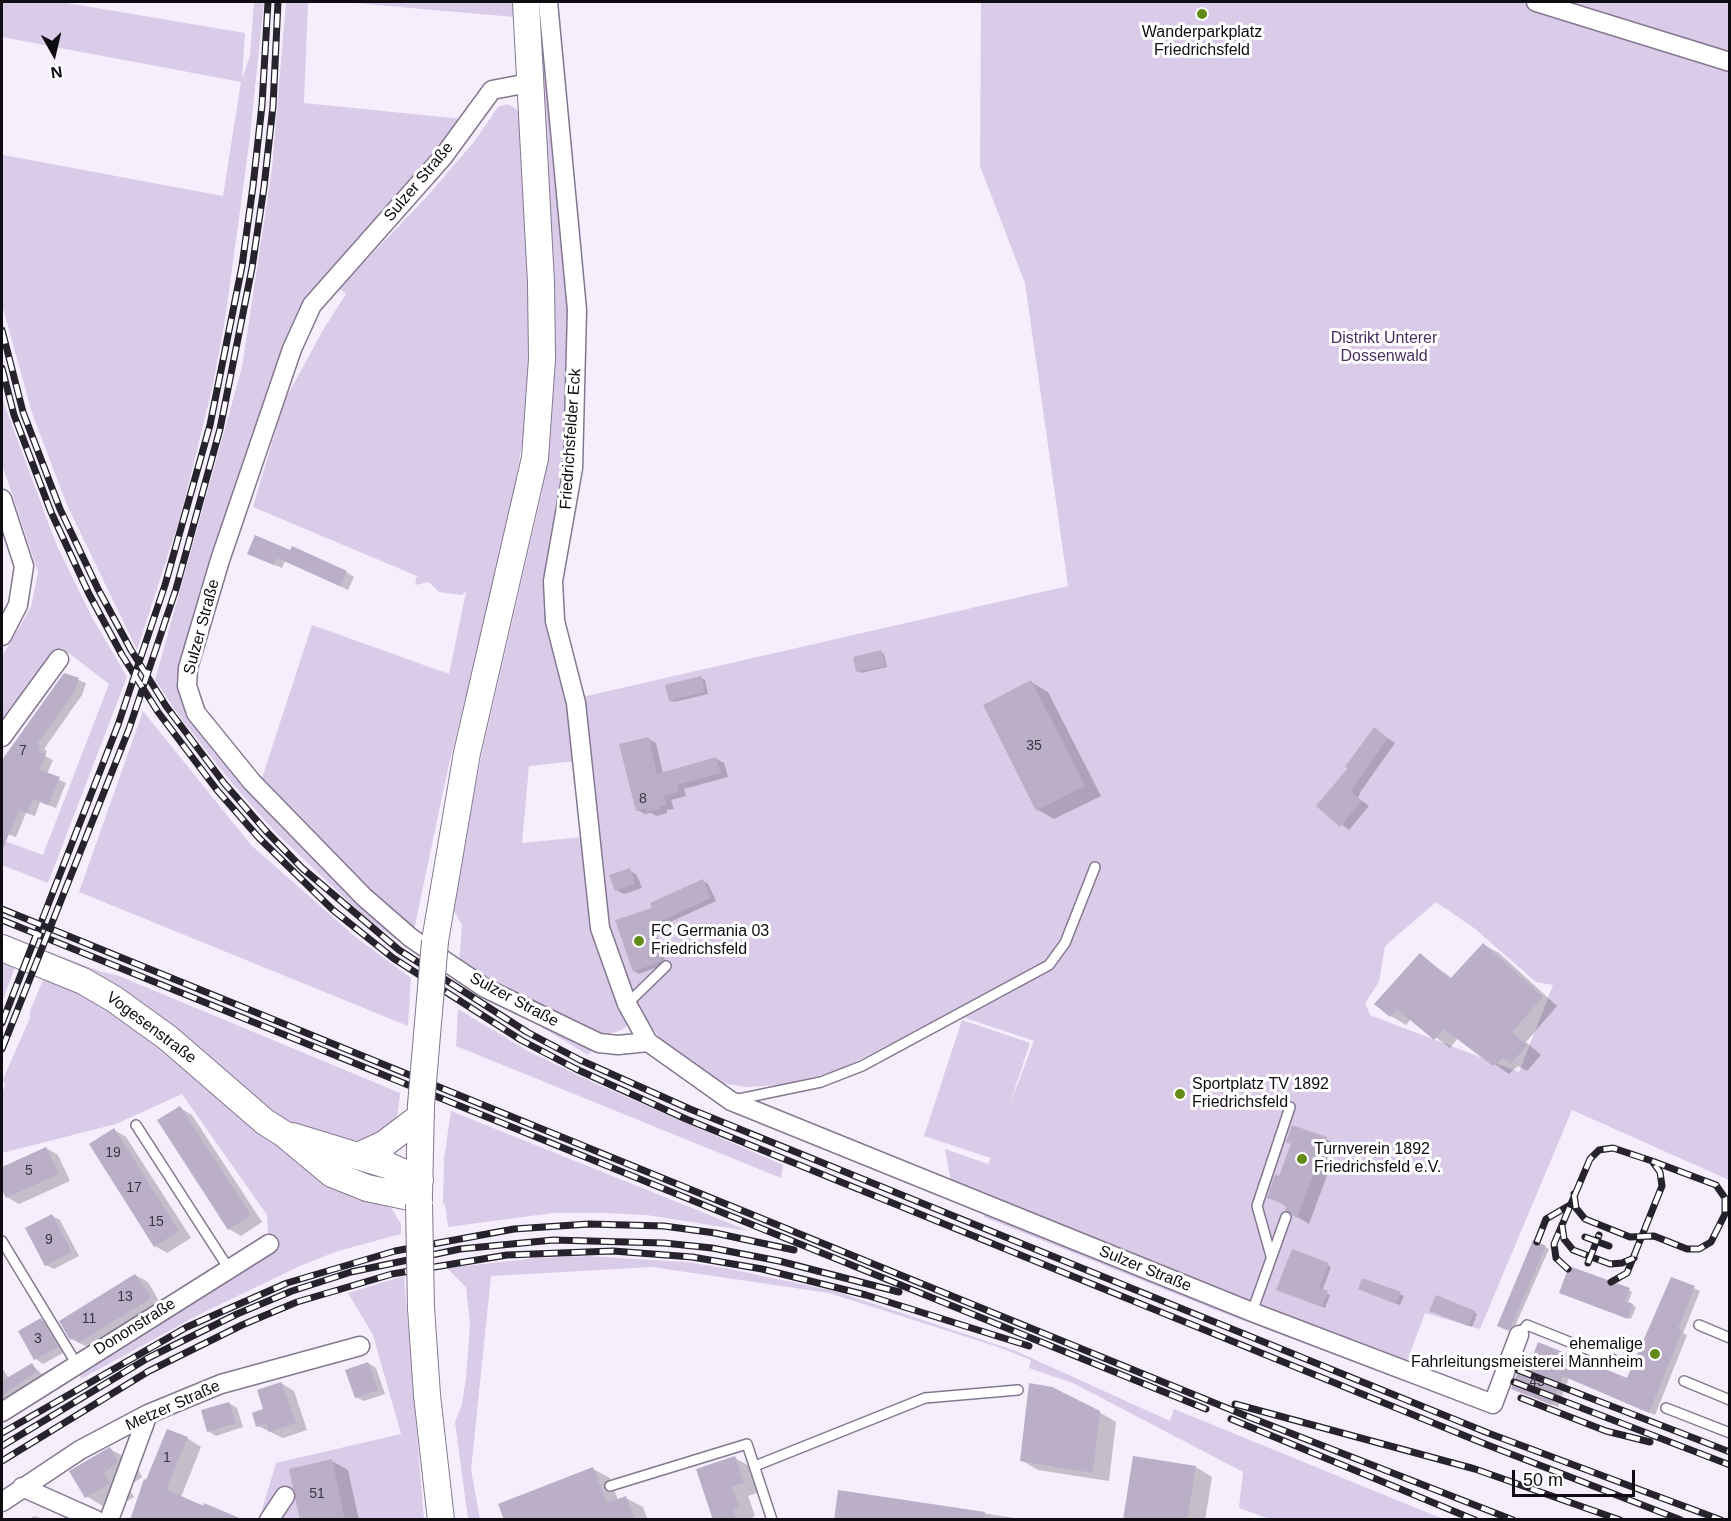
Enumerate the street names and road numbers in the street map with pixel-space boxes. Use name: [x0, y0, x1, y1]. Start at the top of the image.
street label: Sulzer Straße: [380, 138, 458, 226]
street label: Friedrichsfelder Eck: [556, 368, 586, 510]
street label: Sulzer Straße: [180, 577, 224, 677]
street label: Sulzer Straße: [466, 969, 562, 1031]
street label: Vogesenstraße: [102, 988, 200, 1068]
street label: Sulzer Straße: [1096, 1242, 1194, 1296]
street label: Dononstraße: [91, 1294, 179, 1360]
street label: Metzer Straße: [123, 1377, 223, 1435]

